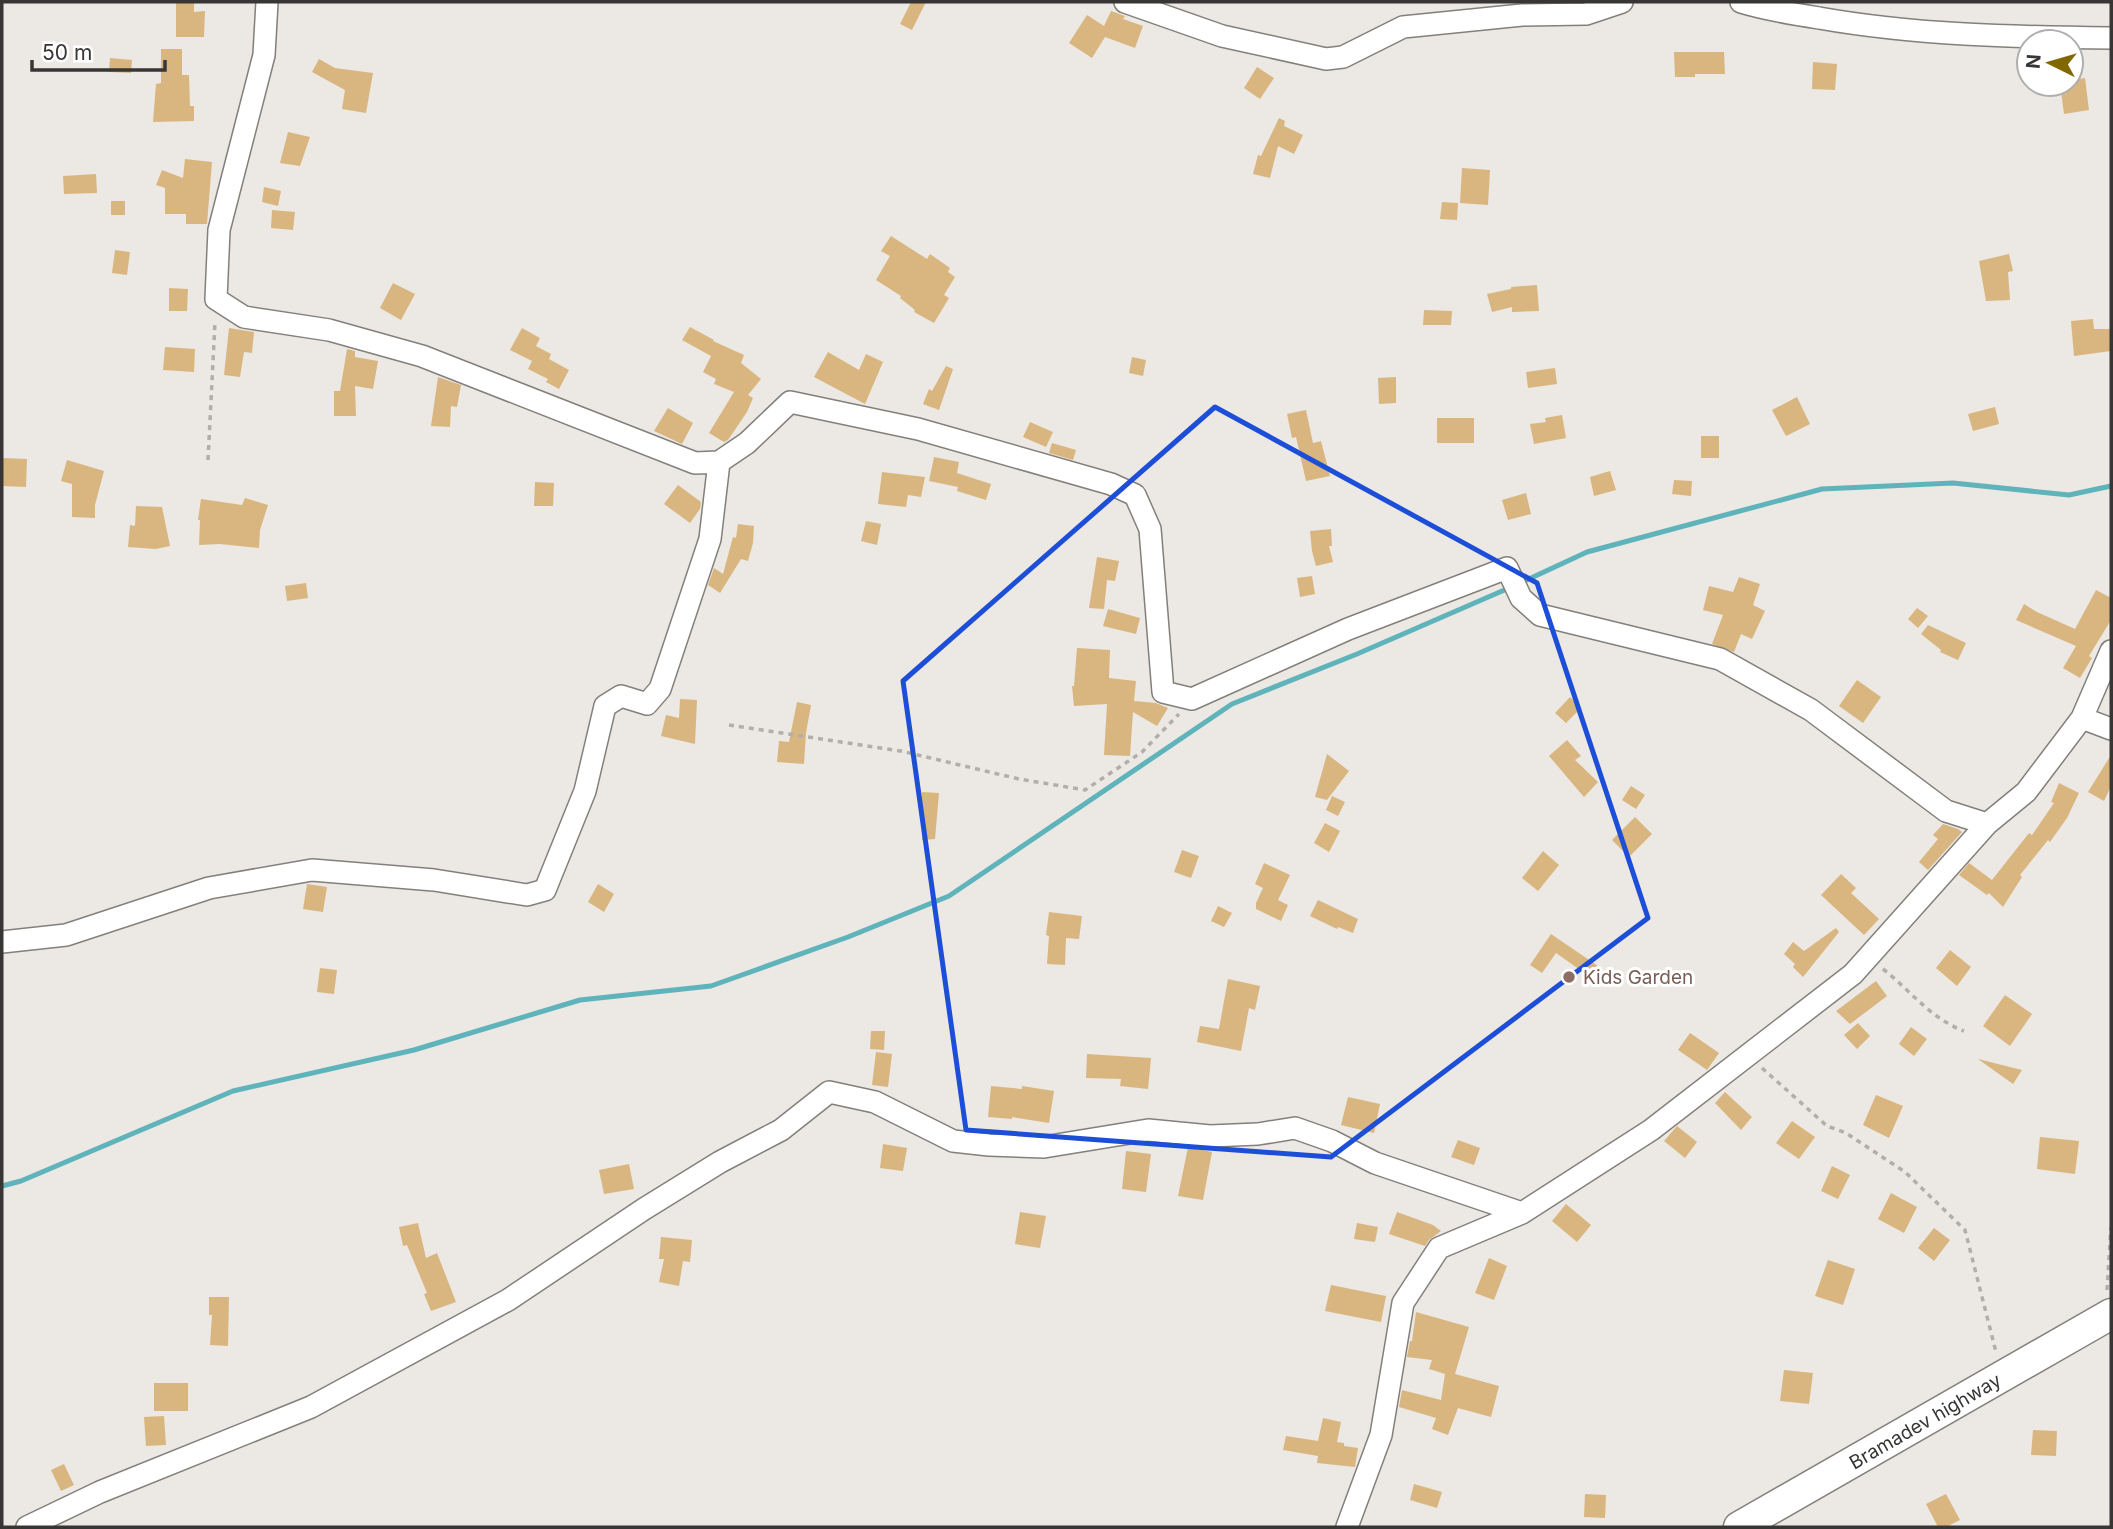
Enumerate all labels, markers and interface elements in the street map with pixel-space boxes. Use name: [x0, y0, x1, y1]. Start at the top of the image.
scale bar: [32, 28, 164, 72]
north arrow: [2015, 28, 2085, 98]
text: 50 m: [42, 40, 92, 65]
text: N: [2021, 53, 2046, 70]
place label: Kids Garden: [1583, 966, 1693, 989]
marker: Kids Garden: [1561, 969, 1577, 985]
street label: Bramadev highway: [1845, 1368, 2005, 1474]

